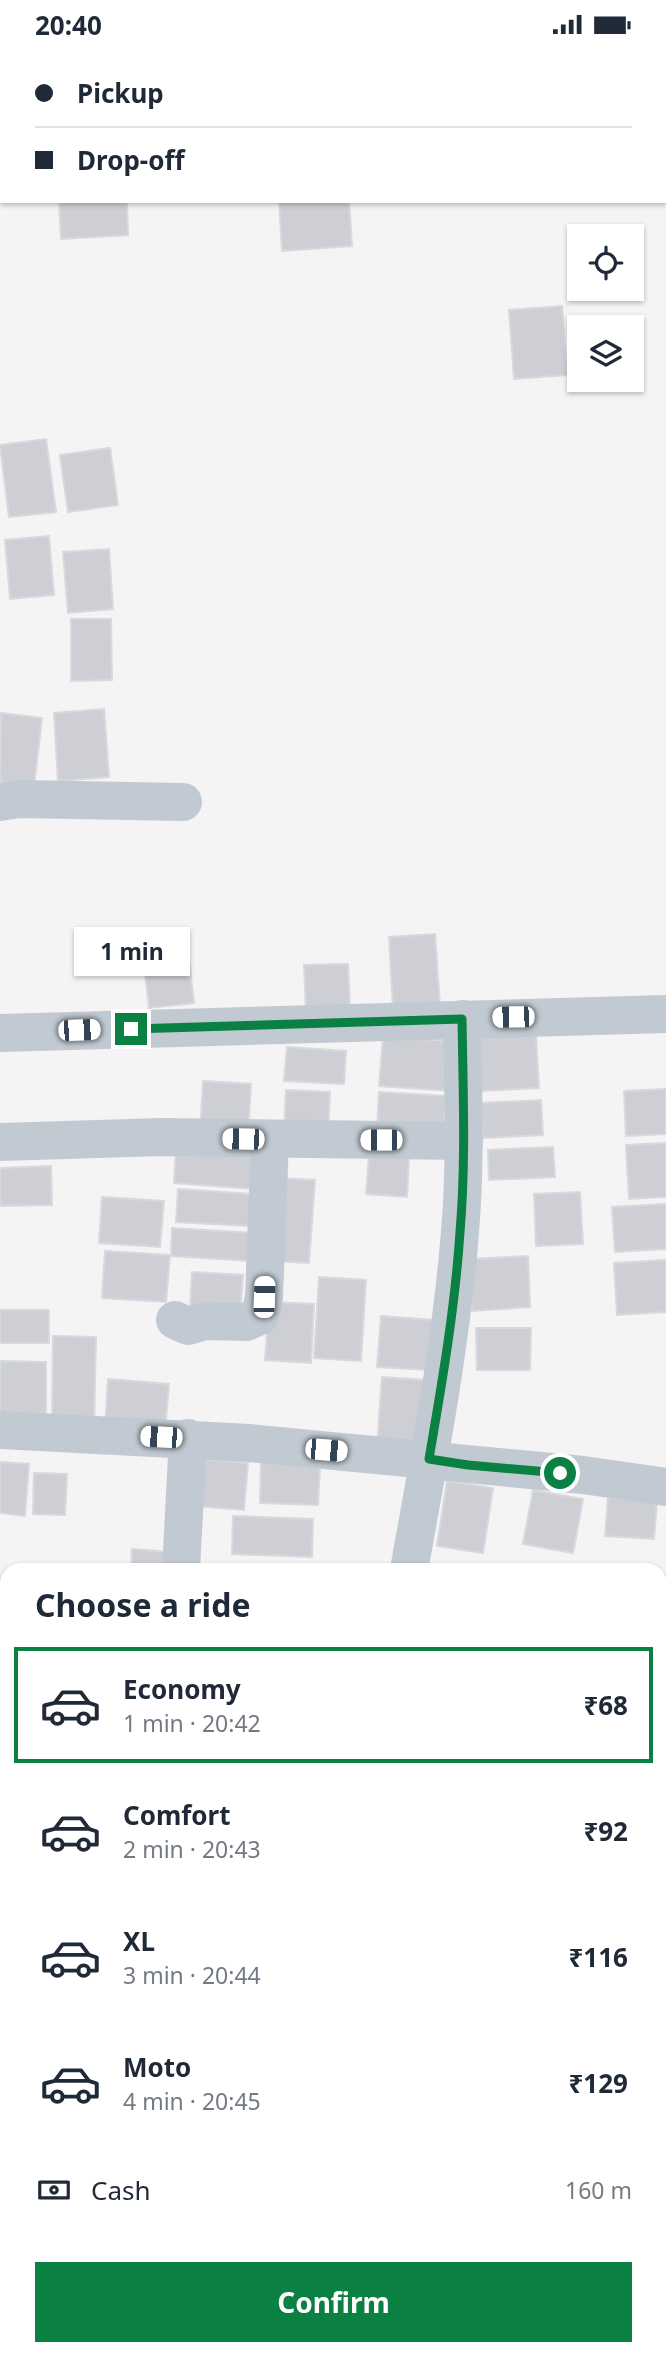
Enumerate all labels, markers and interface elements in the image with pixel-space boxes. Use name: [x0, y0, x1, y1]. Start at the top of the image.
text: 20:40: [35, 7, 102, 43]
text: Pickup: [77, 75, 164, 111]
text: Drop-off: [77, 142, 184, 178]
map controls: [567, 224, 644, 392]
button: locate: [567, 224, 644, 301]
button: layers: [567, 315, 644, 392]
callout: 1 min: [73, 927, 189, 977]
text: 1 min: [100, 935, 164, 967]
car: [492, 1006, 535, 1028]
route end: [115, 1013, 147, 1045]
car: [58, 1019, 101, 1041]
car: [222, 1128, 265, 1150]
car: [361, 1130, 403, 1151]
car: [253, 1276, 276, 1318]
car: [140, 1425, 183, 1449]
car: [305, 1438, 348, 1462]
route start: [544, 1457, 576, 1489]
text: Choose a ride: [35, 1583, 251, 1626]
text: Economy: [123, 1671, 241, 1707]
icon: car: [39, 1674, 102, 1737]
text: ₹68: [583, 1687, 628, 1723]
text: 1 min · 20:42: [123, 1707, 261, 1739]
text: Comfort: [123, 1797, 231, 1833]
icon: car: [39, 1800, 102, 1863]
text: ₹92: [583, 1813, 628, 1849]
text: 2 min · 20:43: [123, 1833, 261, 1865]
text: XL: [123, 1923, 155, 1959]
icon: car: [39, 1926, 102, 1989]
text: ₹116: [569, 1939, 628, 1975]
text: 3 min · 20:44: [123, 1959, 261, 1991]
text: Moto: [123, 2049, 191, 2085]
icon: car: [39, 2052, 102, 2115]
text: ₹129: [569, 2065, 628, 2101]
text: 4 min · 20:45: [123, 2085, 261, 2117]
icon: cash: [35, 2171, 73, 2209]
text: Cash: [91, 2172, 151, 2208]
text: 160 m: [565, 2174, 632, 2206]
button: Confirm: [35, 2262, 632, 2342]

